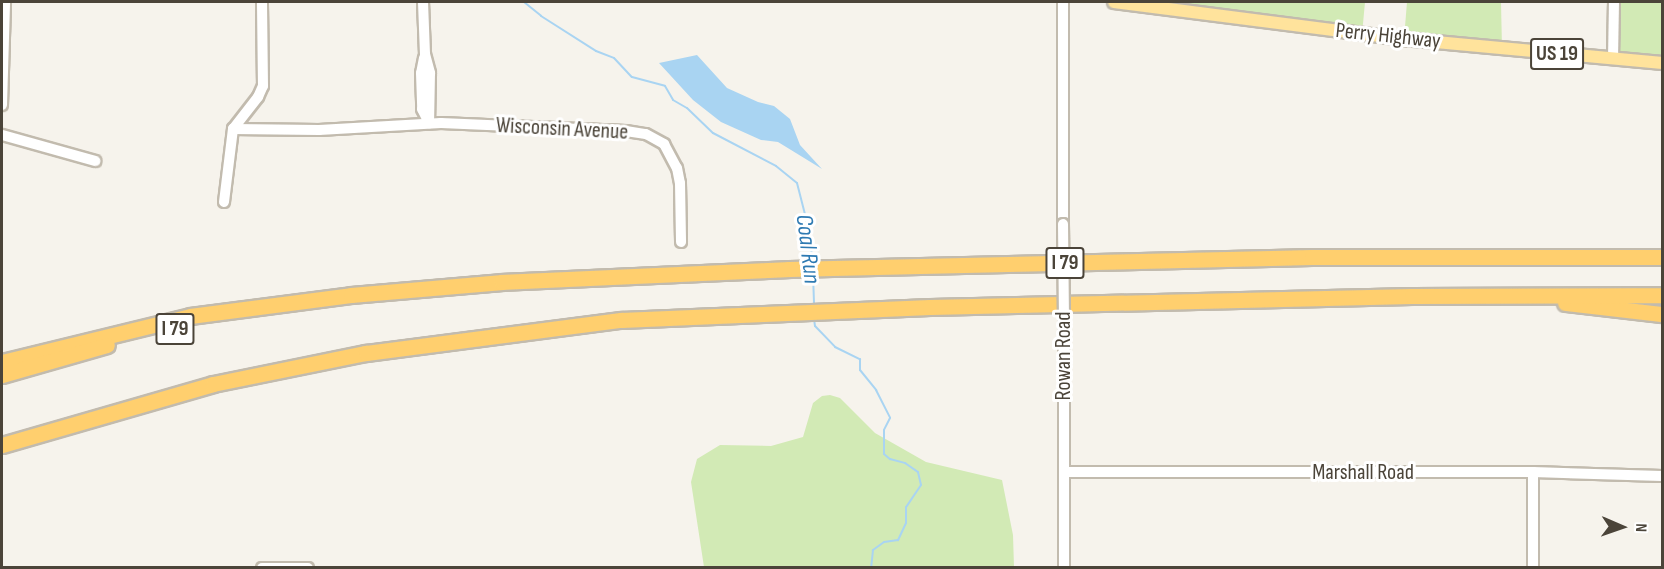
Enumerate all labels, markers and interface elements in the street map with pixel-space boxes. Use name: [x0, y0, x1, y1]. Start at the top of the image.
street label: Perry Highway: [1334, 17, 1442, 55]
road number: US 19: [1530, 36, 1584, 72]
street label: Wisconsin Avenue: [495, 112, 629, 146]
water label: Coal Run: [789, 213, 827, 285]
road number: I 79: [1044, 245, 1086, 281]
road number: I 79: [154, 311, 196, 347]
street label: Rowan Road: [1051, 311, 1077, 401]
street label: Marshall Road: [1312, 460, 1414, 486]
north arrow: [1592, 497, 1652, 557]
text: N: [1631, 523, 1650, 532]

